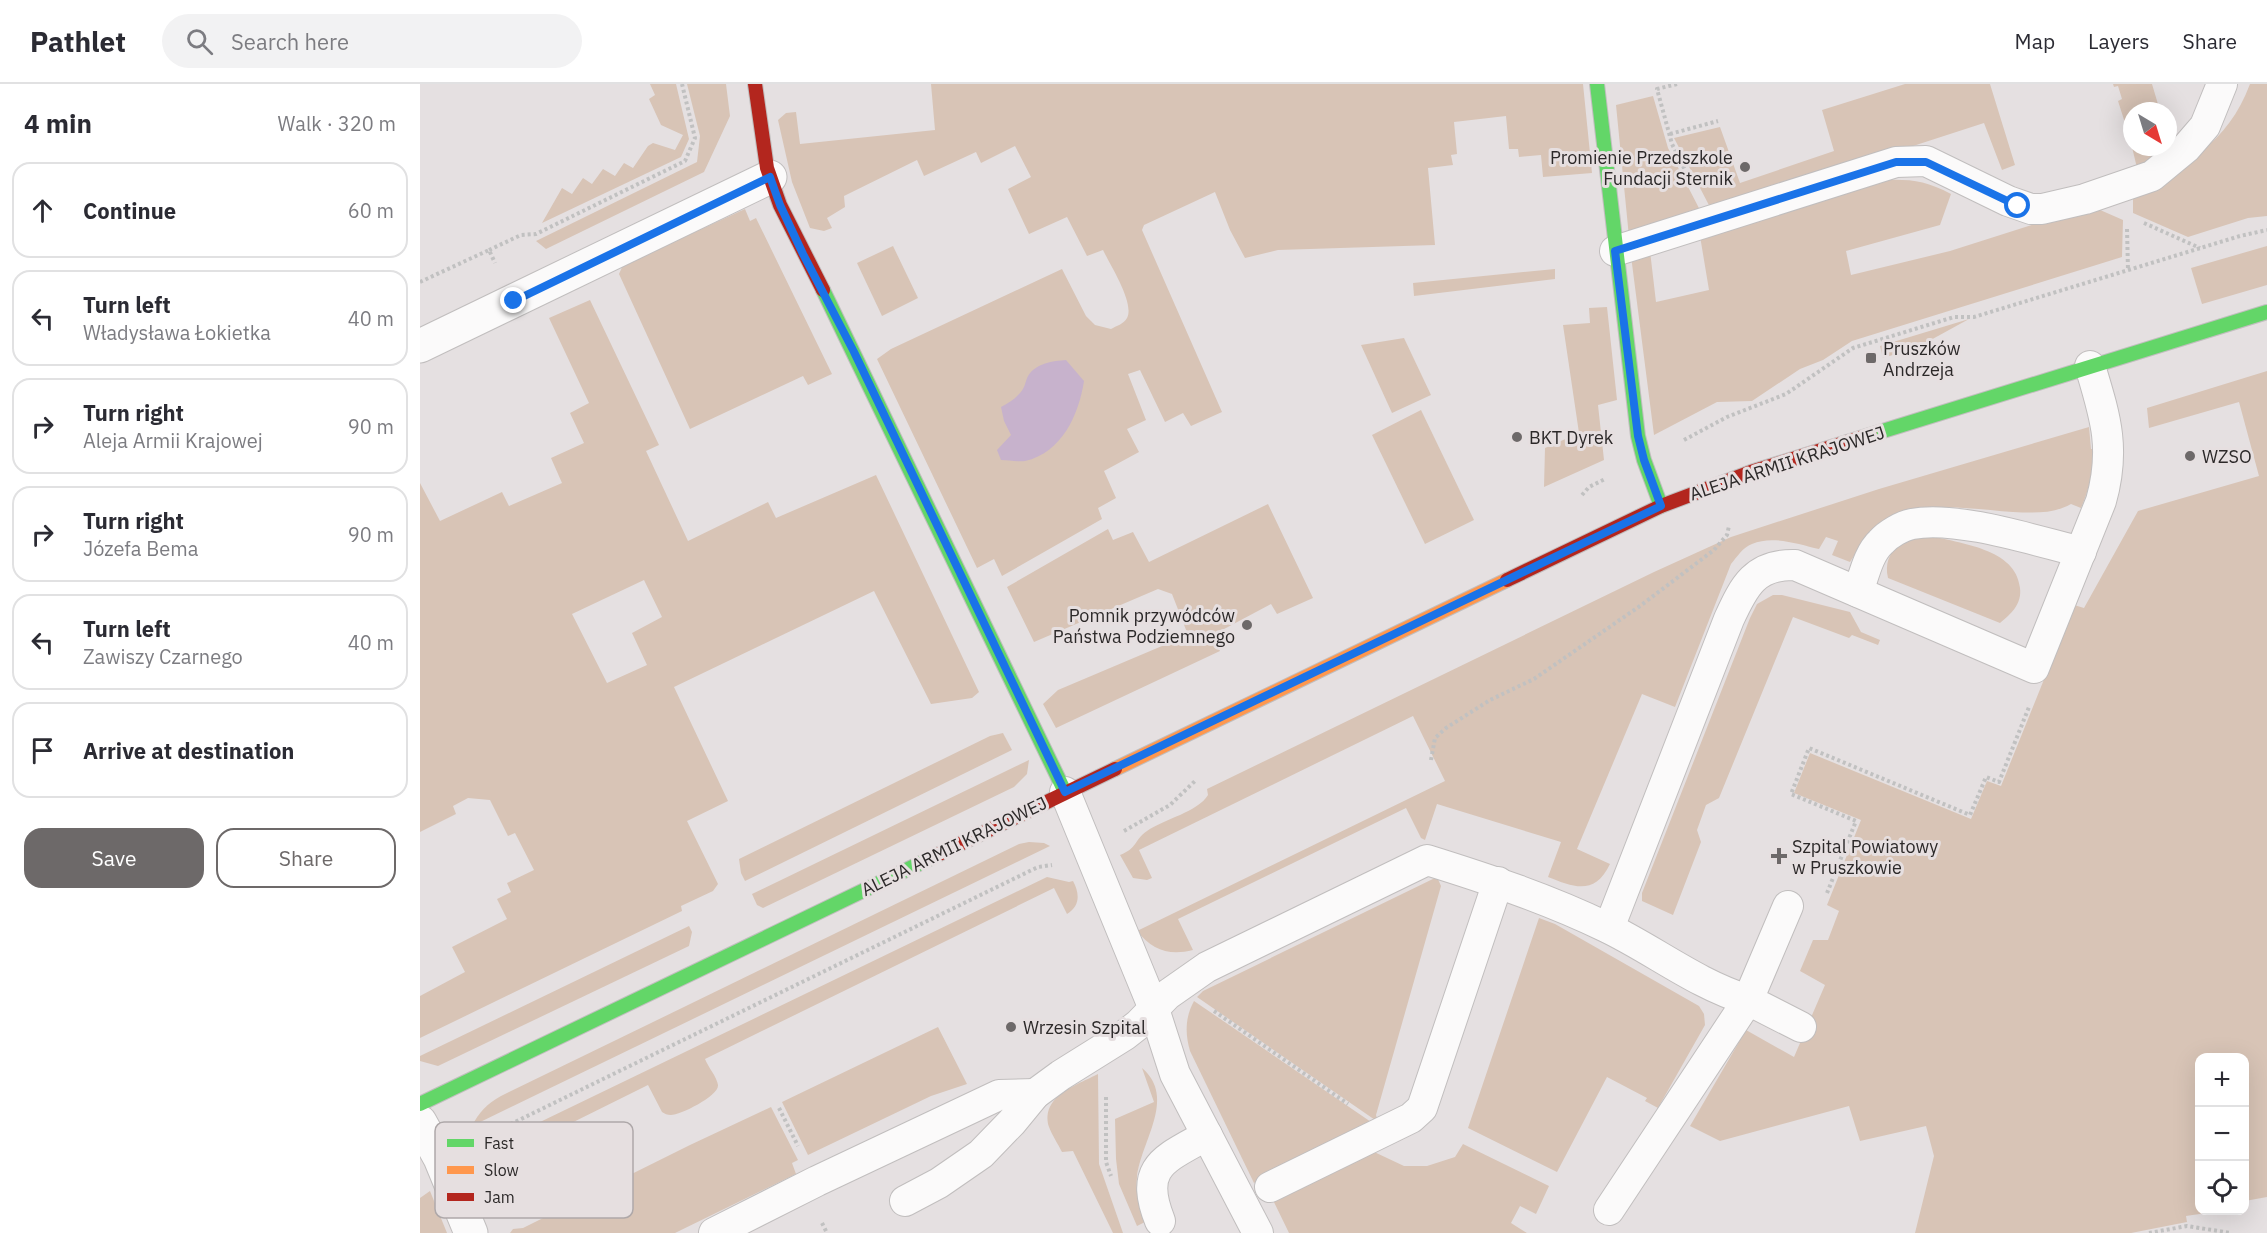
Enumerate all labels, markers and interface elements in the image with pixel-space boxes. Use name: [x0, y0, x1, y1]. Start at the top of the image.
search box: [162, 14, 582, 68]
text: Pathlet: [30, 23, 126, 60]
icon: search: [183, 25, 216, 58]
text: Search here: [231, 27, 349, 56]
text: Map: [2015, 27, 2055, 55]
text: Layers: [2088, 27, 2150, 55]
text: Share: [2183, 27, 2237, 55]
north arrow: [2123, 102, 2177, 156]
text: 4 min: [24, 106, 92, 140]
text: Walk · 320 m: [278, 110, 396, 137]
place label: Promienie Przedszkole Fundacji Sternik: [1550, 146, 1734, 190]
marker: Promienie Przedszkole Fundacji Sternik: [1738, 160, 1752, 174]
route start: [2004, 192, 2030, 218]
icon: ahead: [26, 194, 59, 227]
text: Continue: [83, 196, 176, 225]
text: 60 m: [348, 197, 394, 224]
route end: [500, 287, 526, 313]
text: Turn left: [83, 290, 171, 319]
icon: left: [26, 302, 59, 335]
text: 40 m: [348, 305, 394, 332]
text: Władysława Łokietka: [83, 319, 271, 346]
place label: Pruszków Andrzeja: [1883, 337, 1961, 381]
marker: Pruszków Andrzeja: [1864, 351, 1878, 365]
text: Turn right: [83, 398, 184, 427]
icon: right: [26, 410, 59, 443]
text: 90 m: [348, 413, 394, 440]
street label: ALEJA ARMII KRAJOWEJ: [1686, 421, 1888, 505]
place label: BKT Dyrek: [1529, 426, 1614, 449]
text: Aleja Armii Krajowej: [83, 427, 263, 454]
marker: BKT Dyrek: [1510, 430, 1524, 444]
place label: WZSO: [2202, 445, 2252, 468]
marker: WZSO: [2183, 449, 2197, 463]
text: Turn right: [83, 506, 184, 535]
icon: right: [26, 518, 59, 551]
text: 90 m: [348, 521, 394, 548]
text: Józefa Bema: [83, 535, 198, 562]
place label: Pomnik przywódców Państwa Podziemnego: [1053, 604, 1235, 648]
text: Turn left: [83, 614, 171, 643]
marker: Pomnik przywódców Państwa Podziemnego: [1240, 618, 1254, 632]
icon: left: [26, 626, 59, 659]
text: 40 m: [348, 629, 394, 656]
text: Zawiszy Czarnego: [83, 643, 243, 670]
icon: arrive: [26, 734, 59, 767]
text: Arrive at destination: [83, 736, 294, 765]
street label: ALEJA ARMII KRAJOWEJ: [857, 791, 1051, 901]
button: Save: [24, 828, 204, 888]
button: Share: [216, 828, 396, 888]
place label: Szpital Powiatowy w Pruszkowie: [1792, 835, 1938, 879]
marker: Szpital Powiatowy w Pruszkowie: [1770, 847, 1788, 865]
place label: Wrzesin Szpital: [1023, 1016, 1146, 1039]
marker: Wrzesin Szpital: [1004, 1020, 1018, 1034]
map controls: [2195, 1053, 2249, 1215]
button: +: [2195, 1053, 2249, 1107]
button: −: [2195, 1107, 2249, 1161]
legend: [435, 1122, 633, 1218]
text: Fast: [484, 1133, 514, 1153]
text: Slow: [484, 1160, 519, 1180]
button: locate: [2195, 1161, 2249, 1215]
text: Jam: [484, 1187, 515, 1207]

